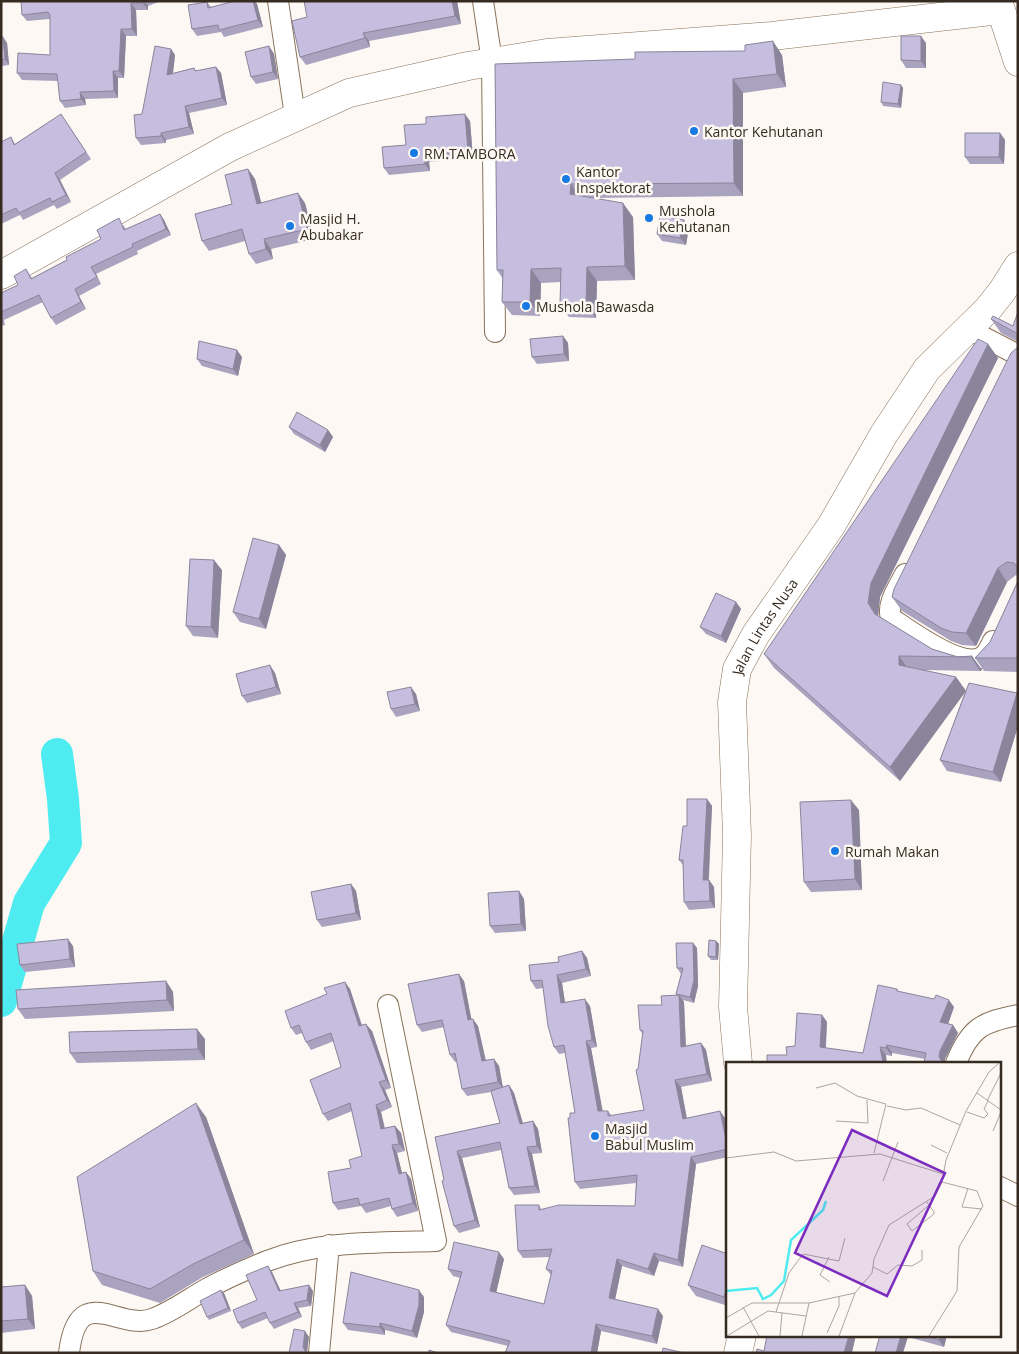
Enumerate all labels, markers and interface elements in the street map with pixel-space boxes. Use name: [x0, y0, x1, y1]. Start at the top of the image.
place label: Kantor Kehutanan: [704, 122, 823, 141]
marker: Kantor Kehutanan: [688, 125, 700, 137]
place label: RM.TAMBORA: [424, 144, 516, 163]
marker: RM.TAMBORA: [408, 147, 420, 159]
place label: Kantor Inspektorat: [576, 162, 651, 197]
marker: Kantor Inspektorat: [560, 173, 572, 185]
place label: Mushola Kehutanan: [659, 201, 730, 236]
place label: Masjid H. Abubakar: [300, 209, 363, 244]
marker: Mushola Kehutanan: [643, 212, 655, 224]
marker: Masjid H. Abubakar: [284, 220, 296, 232]
place label: Mushola Bawasda: [536, 297, 654, 316]
marker: Mushola Bawasda: [520, 300, 532, 312]
street label: Jalan Lintas Nusa: [727, 574, 801, 678]
place label: Rumah Makan: [845, 842, 939, 861]
marker: Rumah Makan: [829, 845, 841, 857]
inset map: [726, 1062, 1002, 1336]
place label: Masjid Babul Muslim: [605, 1119, 694, 1154]
marker: Masjid Babul Muslim: [589, 1130, 601, 1142]

